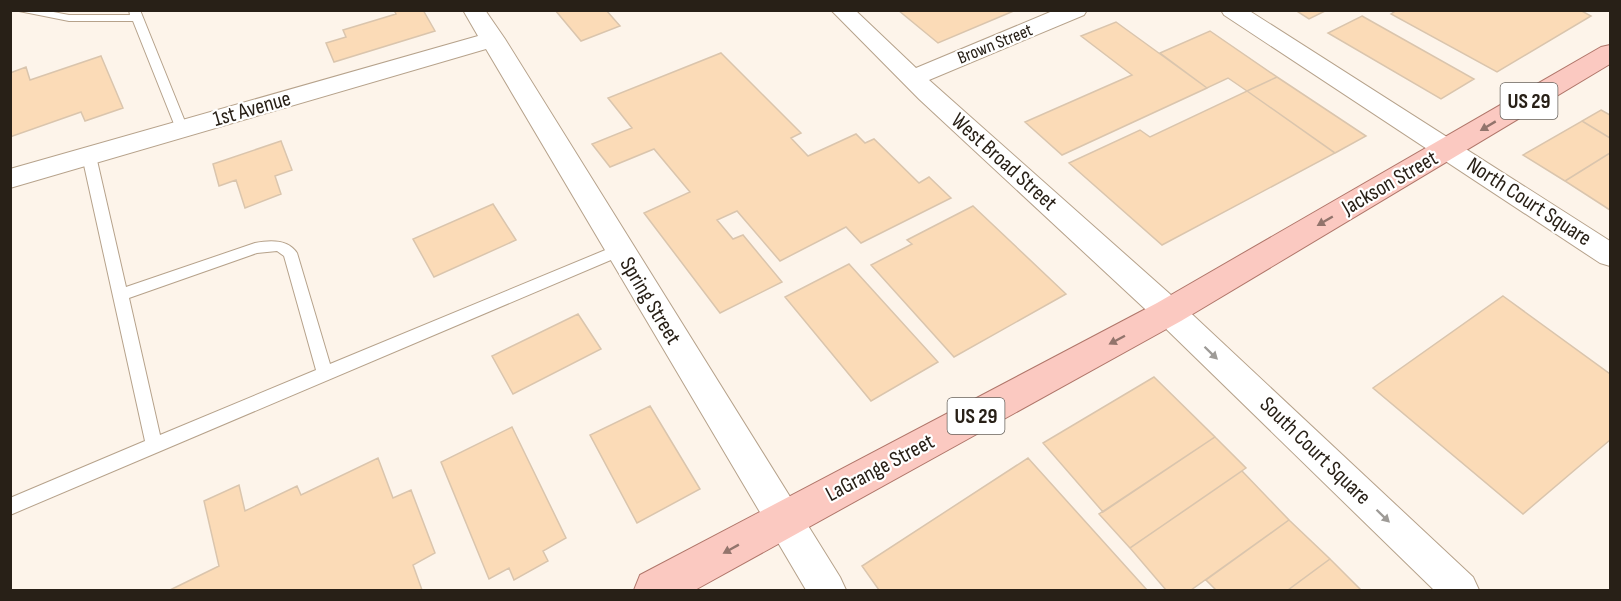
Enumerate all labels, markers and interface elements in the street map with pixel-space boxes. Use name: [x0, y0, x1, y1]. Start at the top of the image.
street label: Brown Street: [954, 19, 1036, 69]
road number: US 29: [1500, 83, 1558, 119]
street label: 1st Avenue: [210, 85, 294, 133]
street label: West Broad Street: [945, 107, 1063, 217]
one-way arrow: [1480, 120, 1496, 131]
street label: Jackson Street: [1336, 145, 1443, 222]
street label: North Court Square: [1462, 152, 1596, 252]
one-way arrow: [1316, 216, 1333, 226]
street label: Spring Street: [613, 252, 687, 350]
one-way arrow: [1108, 335, 1125, 345]
one-way arrow: [1203, 346, 1218, 359]
street label: South Court Square: [1254, 391, 1376, 511]
road number: US 29: [948, 398, 1004, 434]
street label: LaGrange Street: [821, 428, 939, 508]
one-way arrow: [1375, 509, 1389, 523]
one-way arrow: [723, 543, 740, 553]

